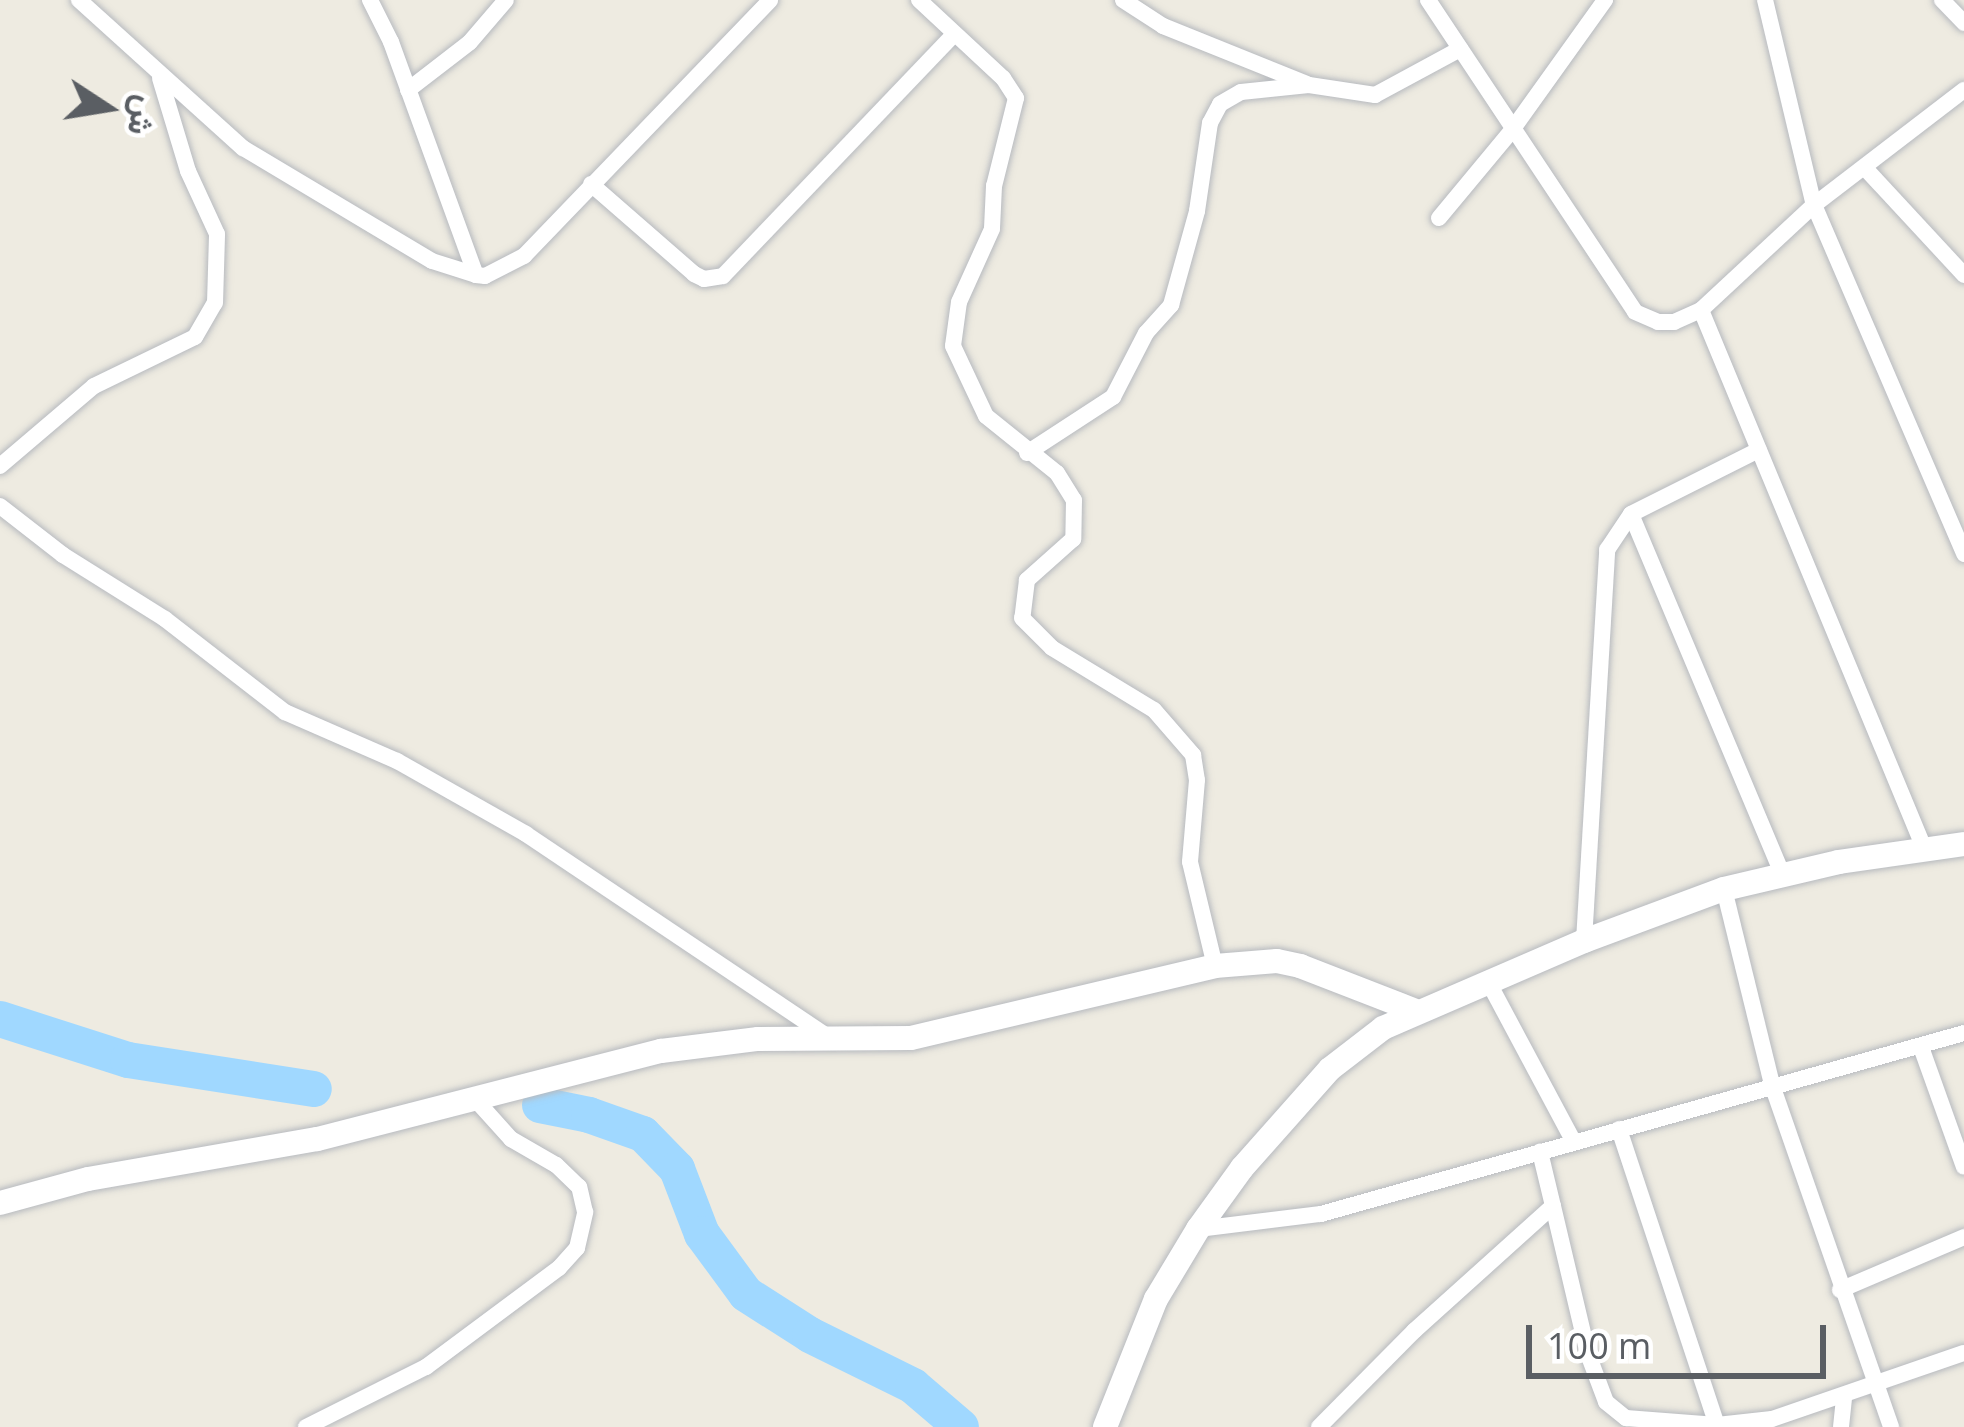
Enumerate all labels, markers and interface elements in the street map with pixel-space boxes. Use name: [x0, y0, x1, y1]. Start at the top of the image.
north arrow: [48, 48, 168, 168]
text: ش: [118, 92, 170, 140]
scale bar: [1532, 1301, 1832, 1375]
text: 100 m: [1547, 1321, 1651, 1370]

